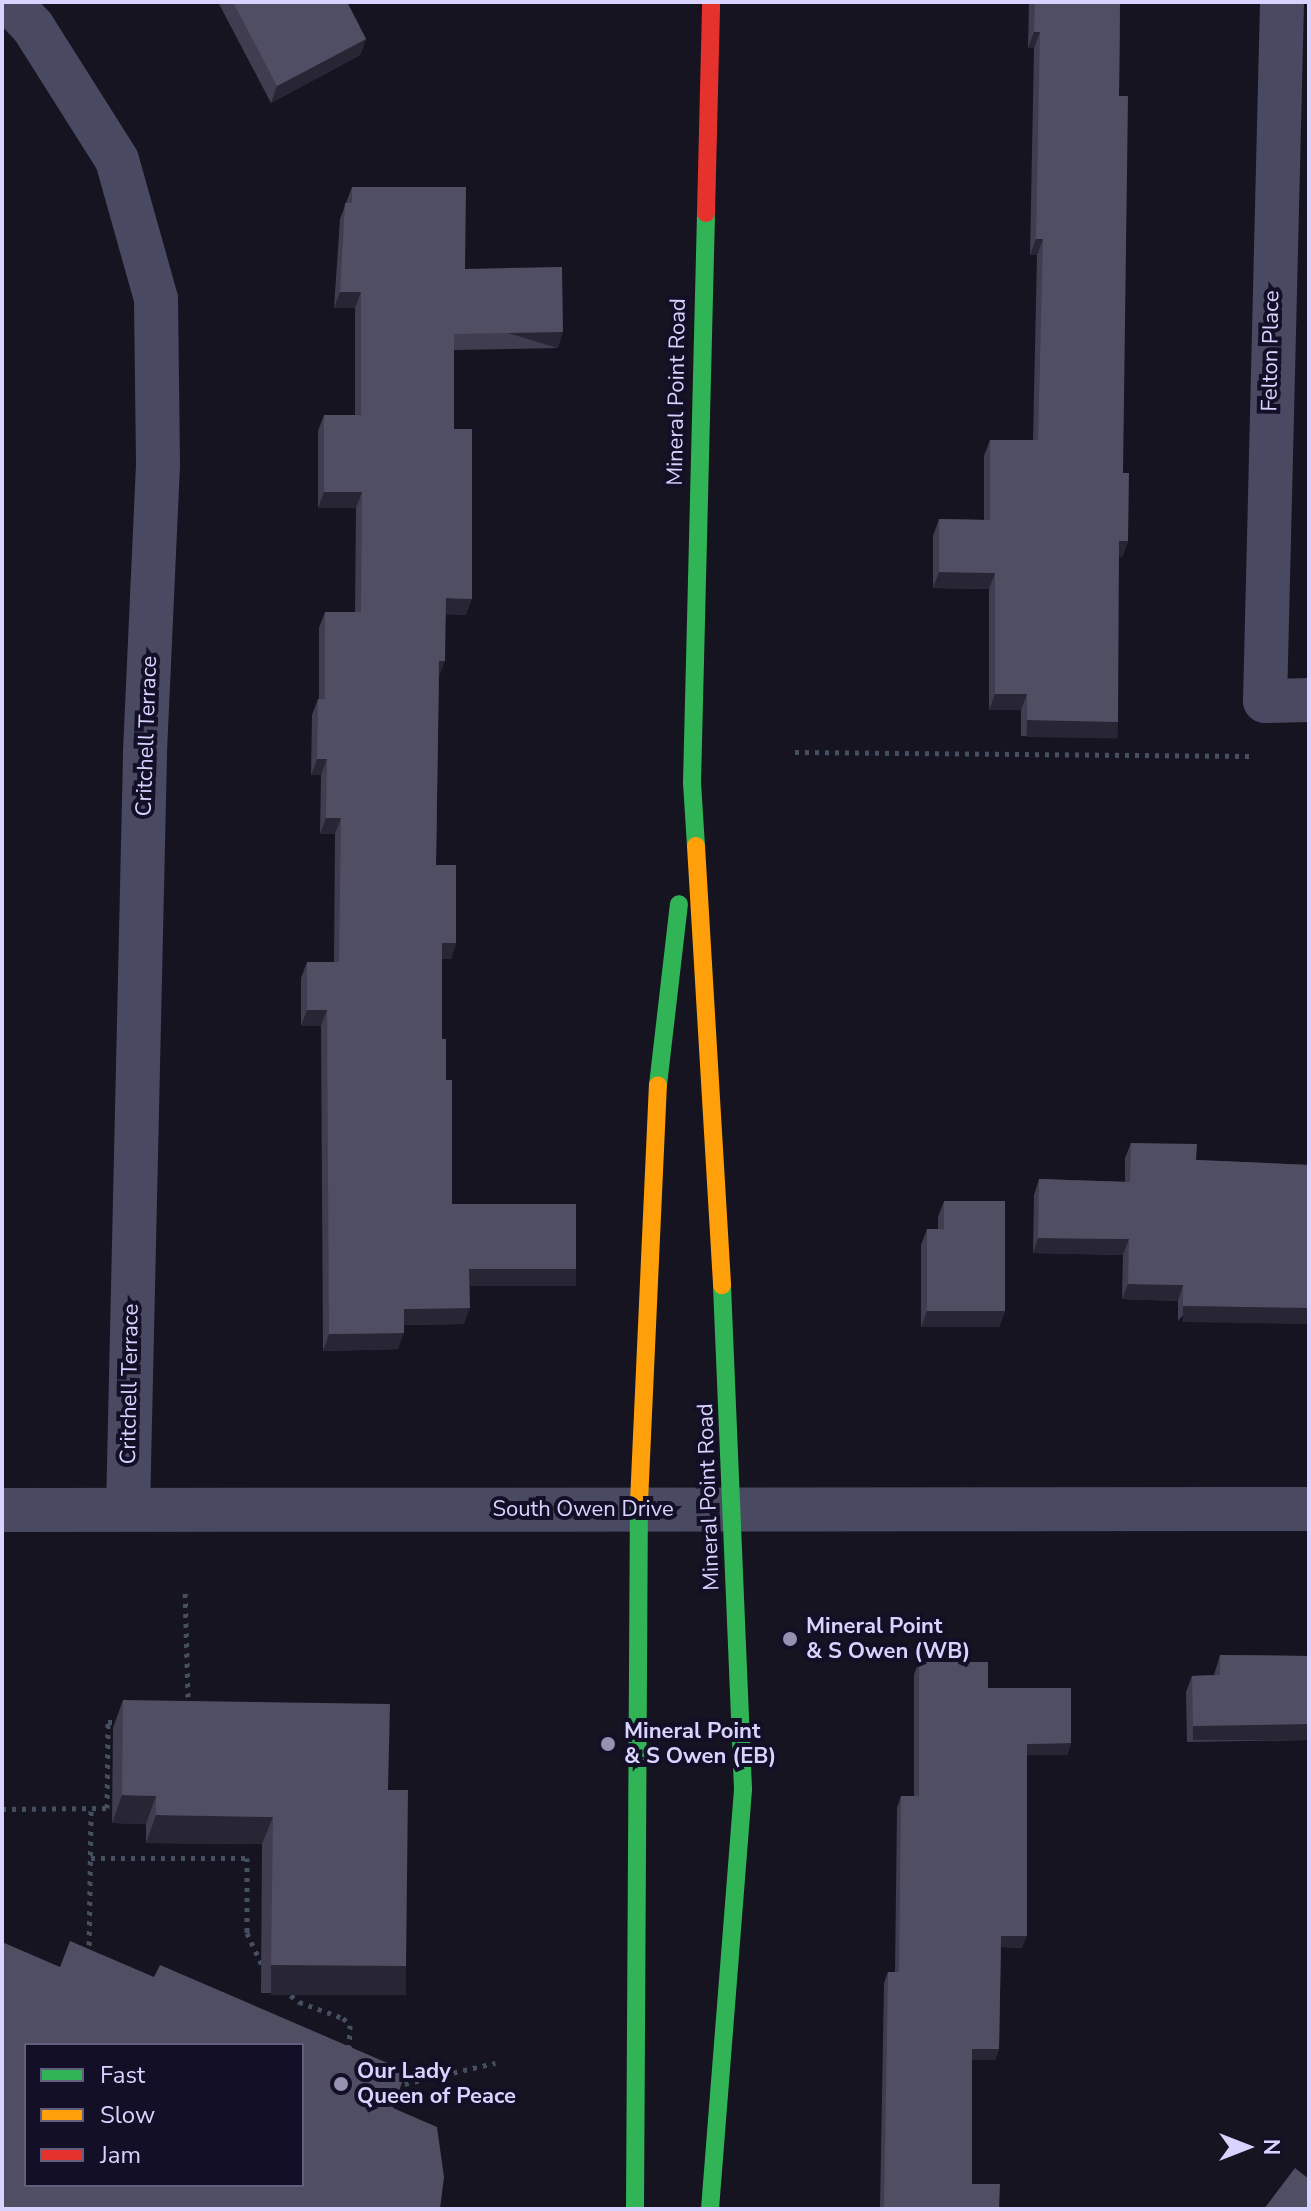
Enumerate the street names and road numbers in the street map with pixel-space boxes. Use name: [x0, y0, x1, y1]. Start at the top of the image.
street label: Felton Place: [1257, 290, 1285, 412]
street label: Mineral Point Road: [662, 298, 692, 486]
street label: Critchell Terrace: [131, 655, 163, 817]
street label: Critchell Terrace: [115, 1303, 145, 1465]
street label: Mineral Point Road: [693, 1403, 725, 1591]
street label: South Owen Drive: [492, 1497, 674, 1523]

